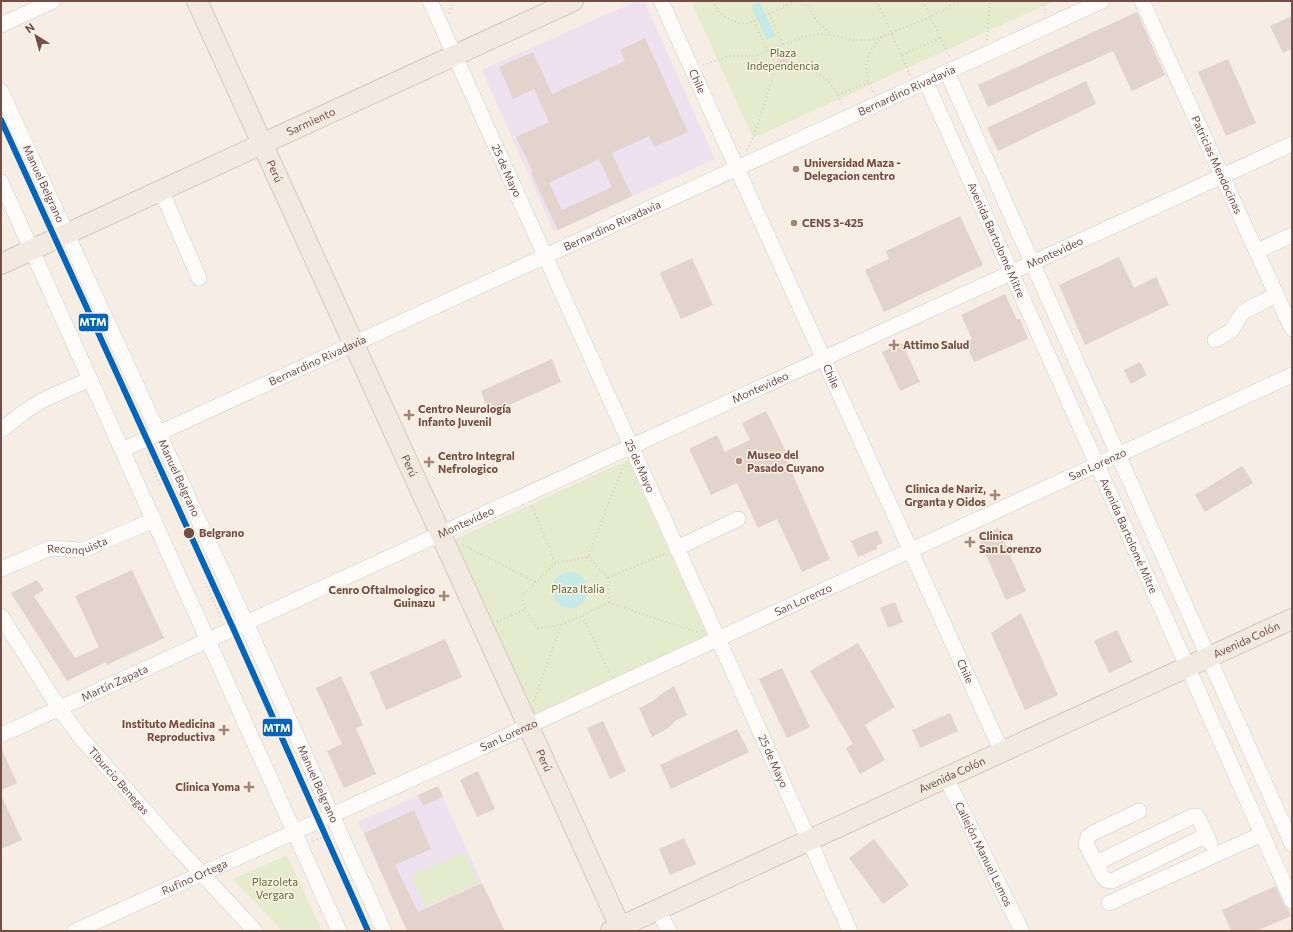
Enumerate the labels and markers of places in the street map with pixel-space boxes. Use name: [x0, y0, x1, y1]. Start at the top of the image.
place label: Universidad Maza - Delegacion centro: [804, 156, 901, 182]
marker: Universidad Maza - Delegacion centro: [791, 164, 801, 174]
place label: CENS 3-425: [802, 216, 863, 229]
marker: CENS 3-425: [789, 218, 799, 228]
place label: Attimo Salud: [903, 338, 969, 351]
marker: Attimo Salud: [888, 339, 900, 351]
place label: Centro Neurología Infanto Juvenil: [418, 402, 511, 429]
marker: Centro Neurología Infanto Juvenil: [403, 409, 415, 421]
place label: Museo del Pasado Cuyano: [747, 448, 825, 474]
place label: Centro Integral Nefrologico: [438, 449, 515, 475]
marker: Centro Integral Nefrologico: [423, 456, 435, 468]
marker: Museo del Pasado Cuyano: [734, 456, 744, 466]
place label: Clinica de Nariz, Grganta y Oidos: [905, 482, 986, 508]
marker: Clinica de Nariz, Grganta y Oidos: [989, 489, 1001, 501]
marker: Belgrano: [182, 526, 196, 540]
place label: Belgrano: [199, 526, 245, 539]
place label: Clinica San Lorenzo: [979, 529, 1042, 555]
marker: Clinica San Lorenzo: [964, 536, 976, 548]
place label: Cenro Oftalmologico Guinazu: [329, 583, 435, 609]
marker: Cenro Oftalmologico Guinazu: [438, 590, 450, 602]
place label: Instituto Medicina Reproductiva: [122, 717, 215, 743]
marker: Instituto Medicina Reproductiva: [218, 724, 230, 736]
place label: Clinica Yoma: [175, 780, 240, 793]
marker: Clinica Yoma: [243, 781, 255, 793]

